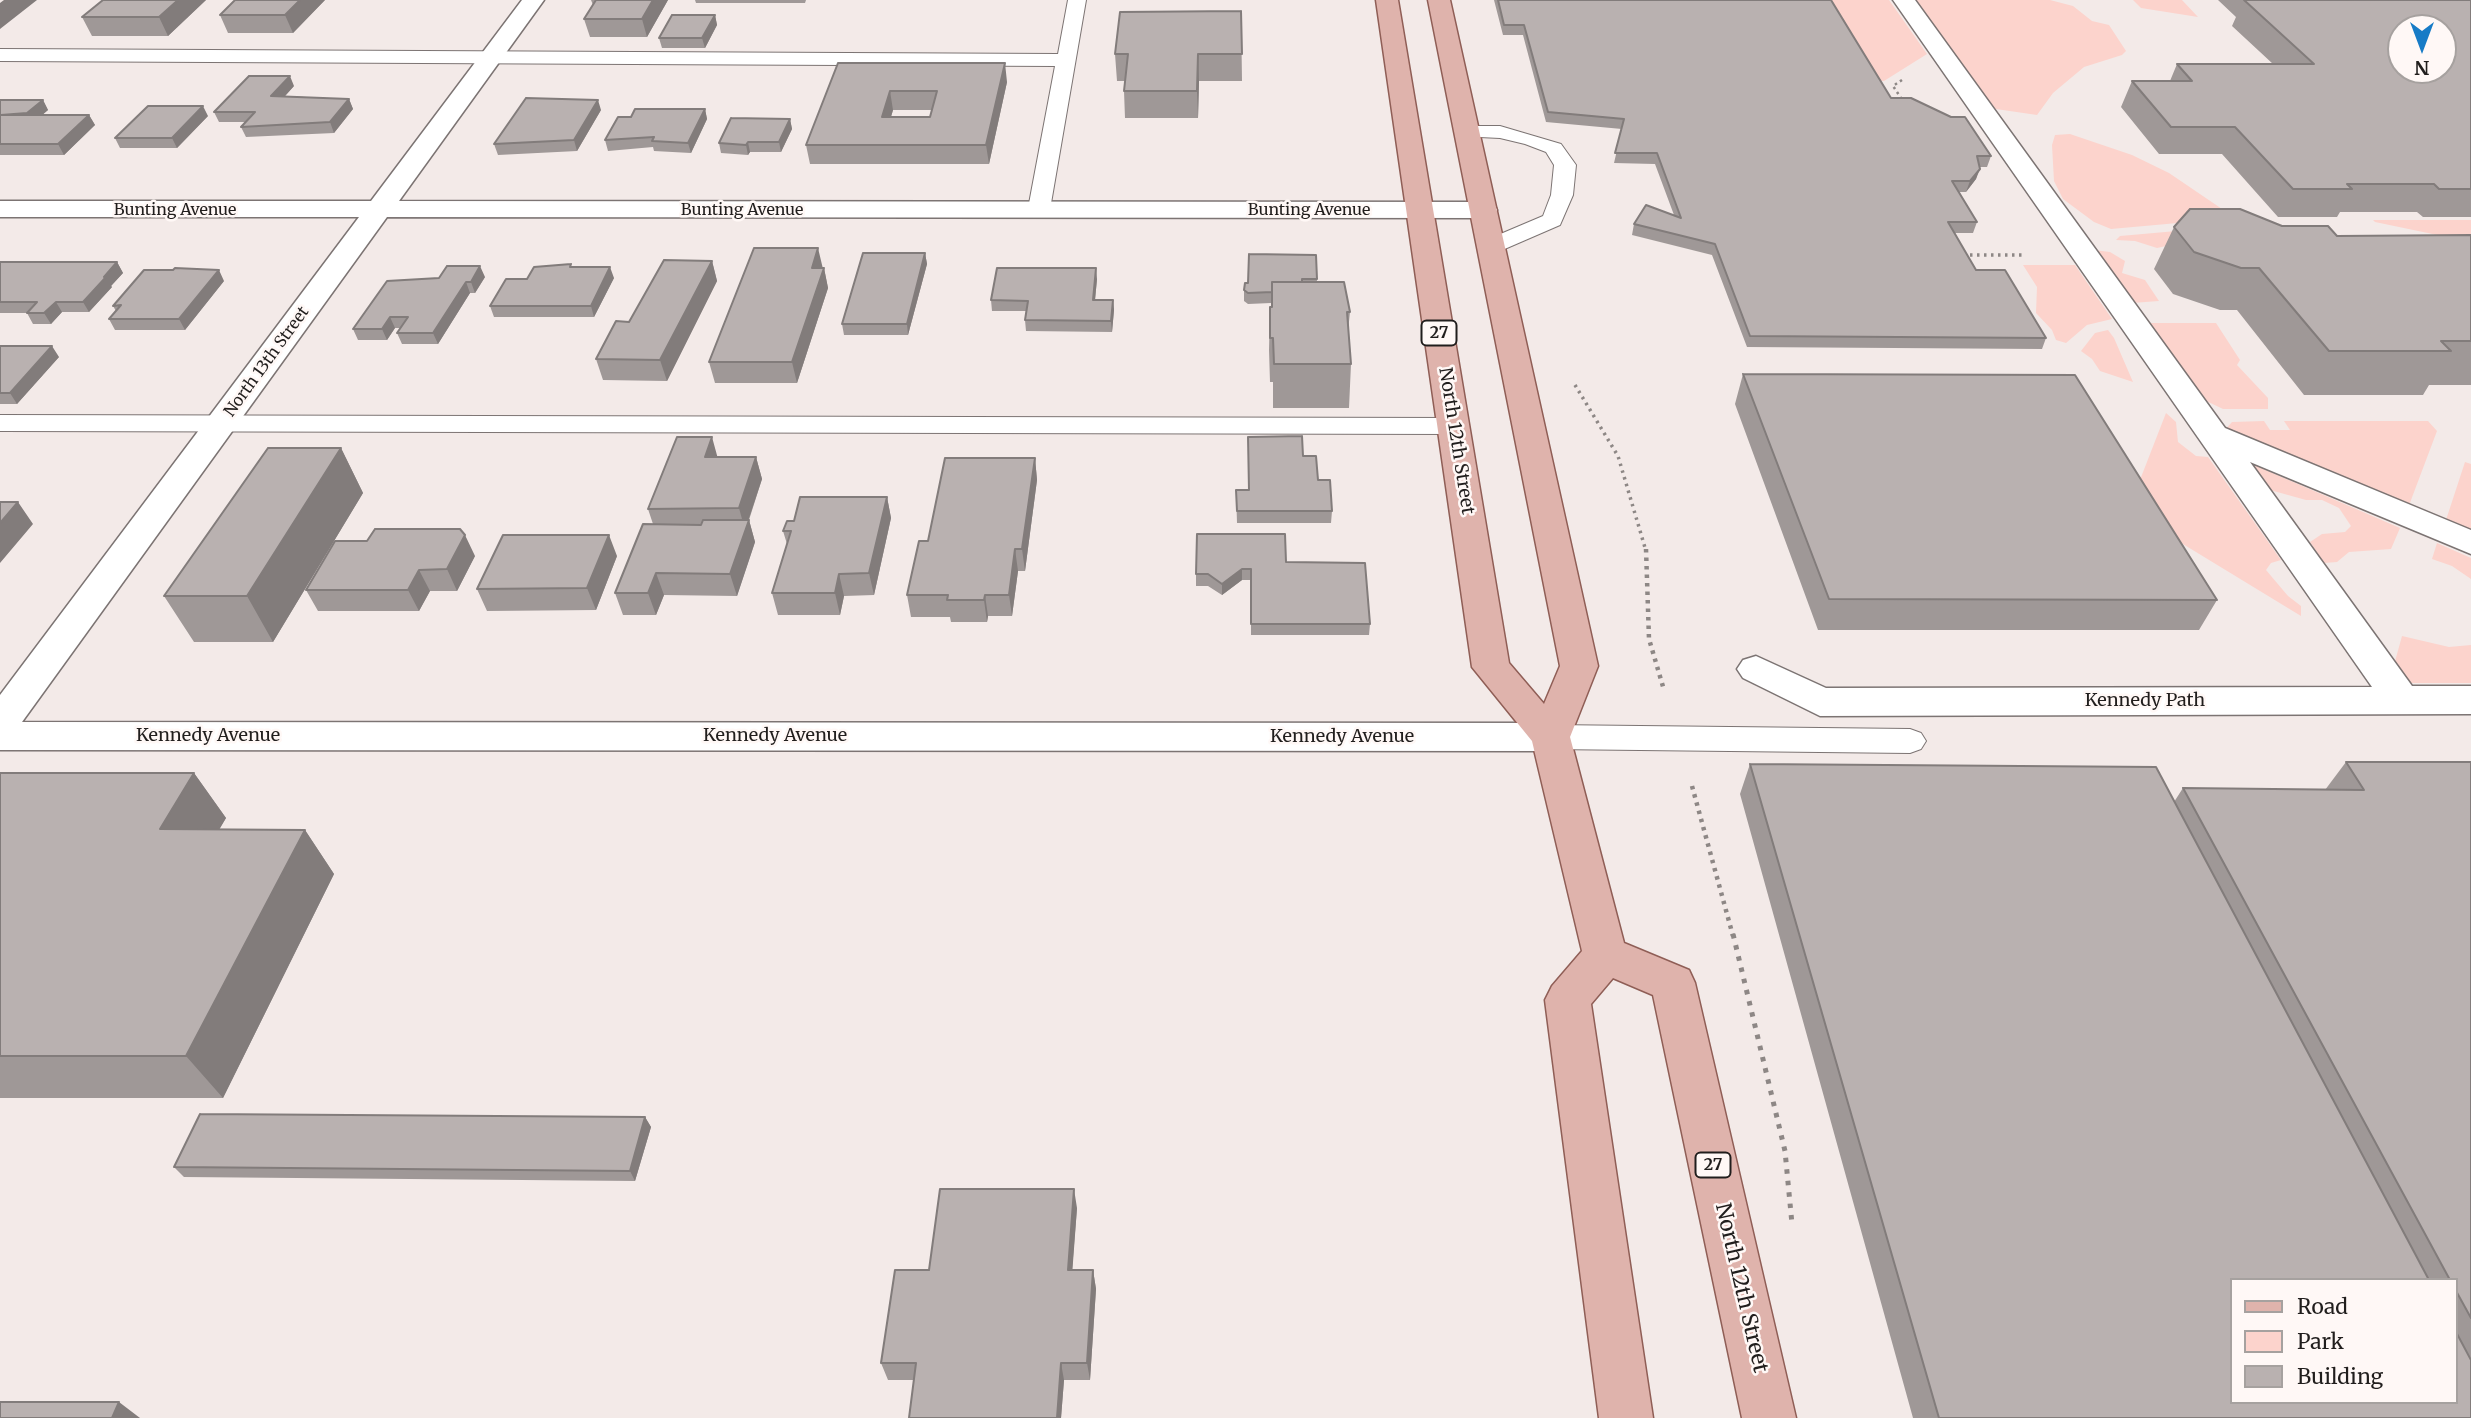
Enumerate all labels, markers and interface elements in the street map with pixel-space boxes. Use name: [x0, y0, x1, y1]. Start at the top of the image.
north arrow: [2387, 14, 2457, 84]
text: N: [2415, 56, 2430, 80]
street label: Bunting Avenue: [114, 200, 236, 220]
street label: Bunting Avenue: [681, 200, 803, 220]
street label: Bunting Avenue: [1248, 200, 1370, 220]
street label: North 13th Street: [221, 303, 313, 421]
road number: 27: [1422, 320, 1456, 346]
street label: North 12th Street: [1434, 366, 1478, 516]
street label: Kennedy Path: [2085, 690, 2205, 712]
street label: Kennedy Avenue: [136, 725, 280, 747]
street label: Kennedy Avenue: [703, 725, 847, 747]
street label: Kennedy Avenue: [1270, 726, 1414, 748]
road number: 27: [1696, 1152, 1730, 1177]
street label: North 12th Street: [1709, 1201, 1773, 1375]
legend: [2230, 1278, 2457, 1404]
text: Road: [2297, 1293, 2348, 1320]
text: Park: [2297, 1328, 2344, 1355]
text: Building: [2297, 1363, 2383, 1390]

